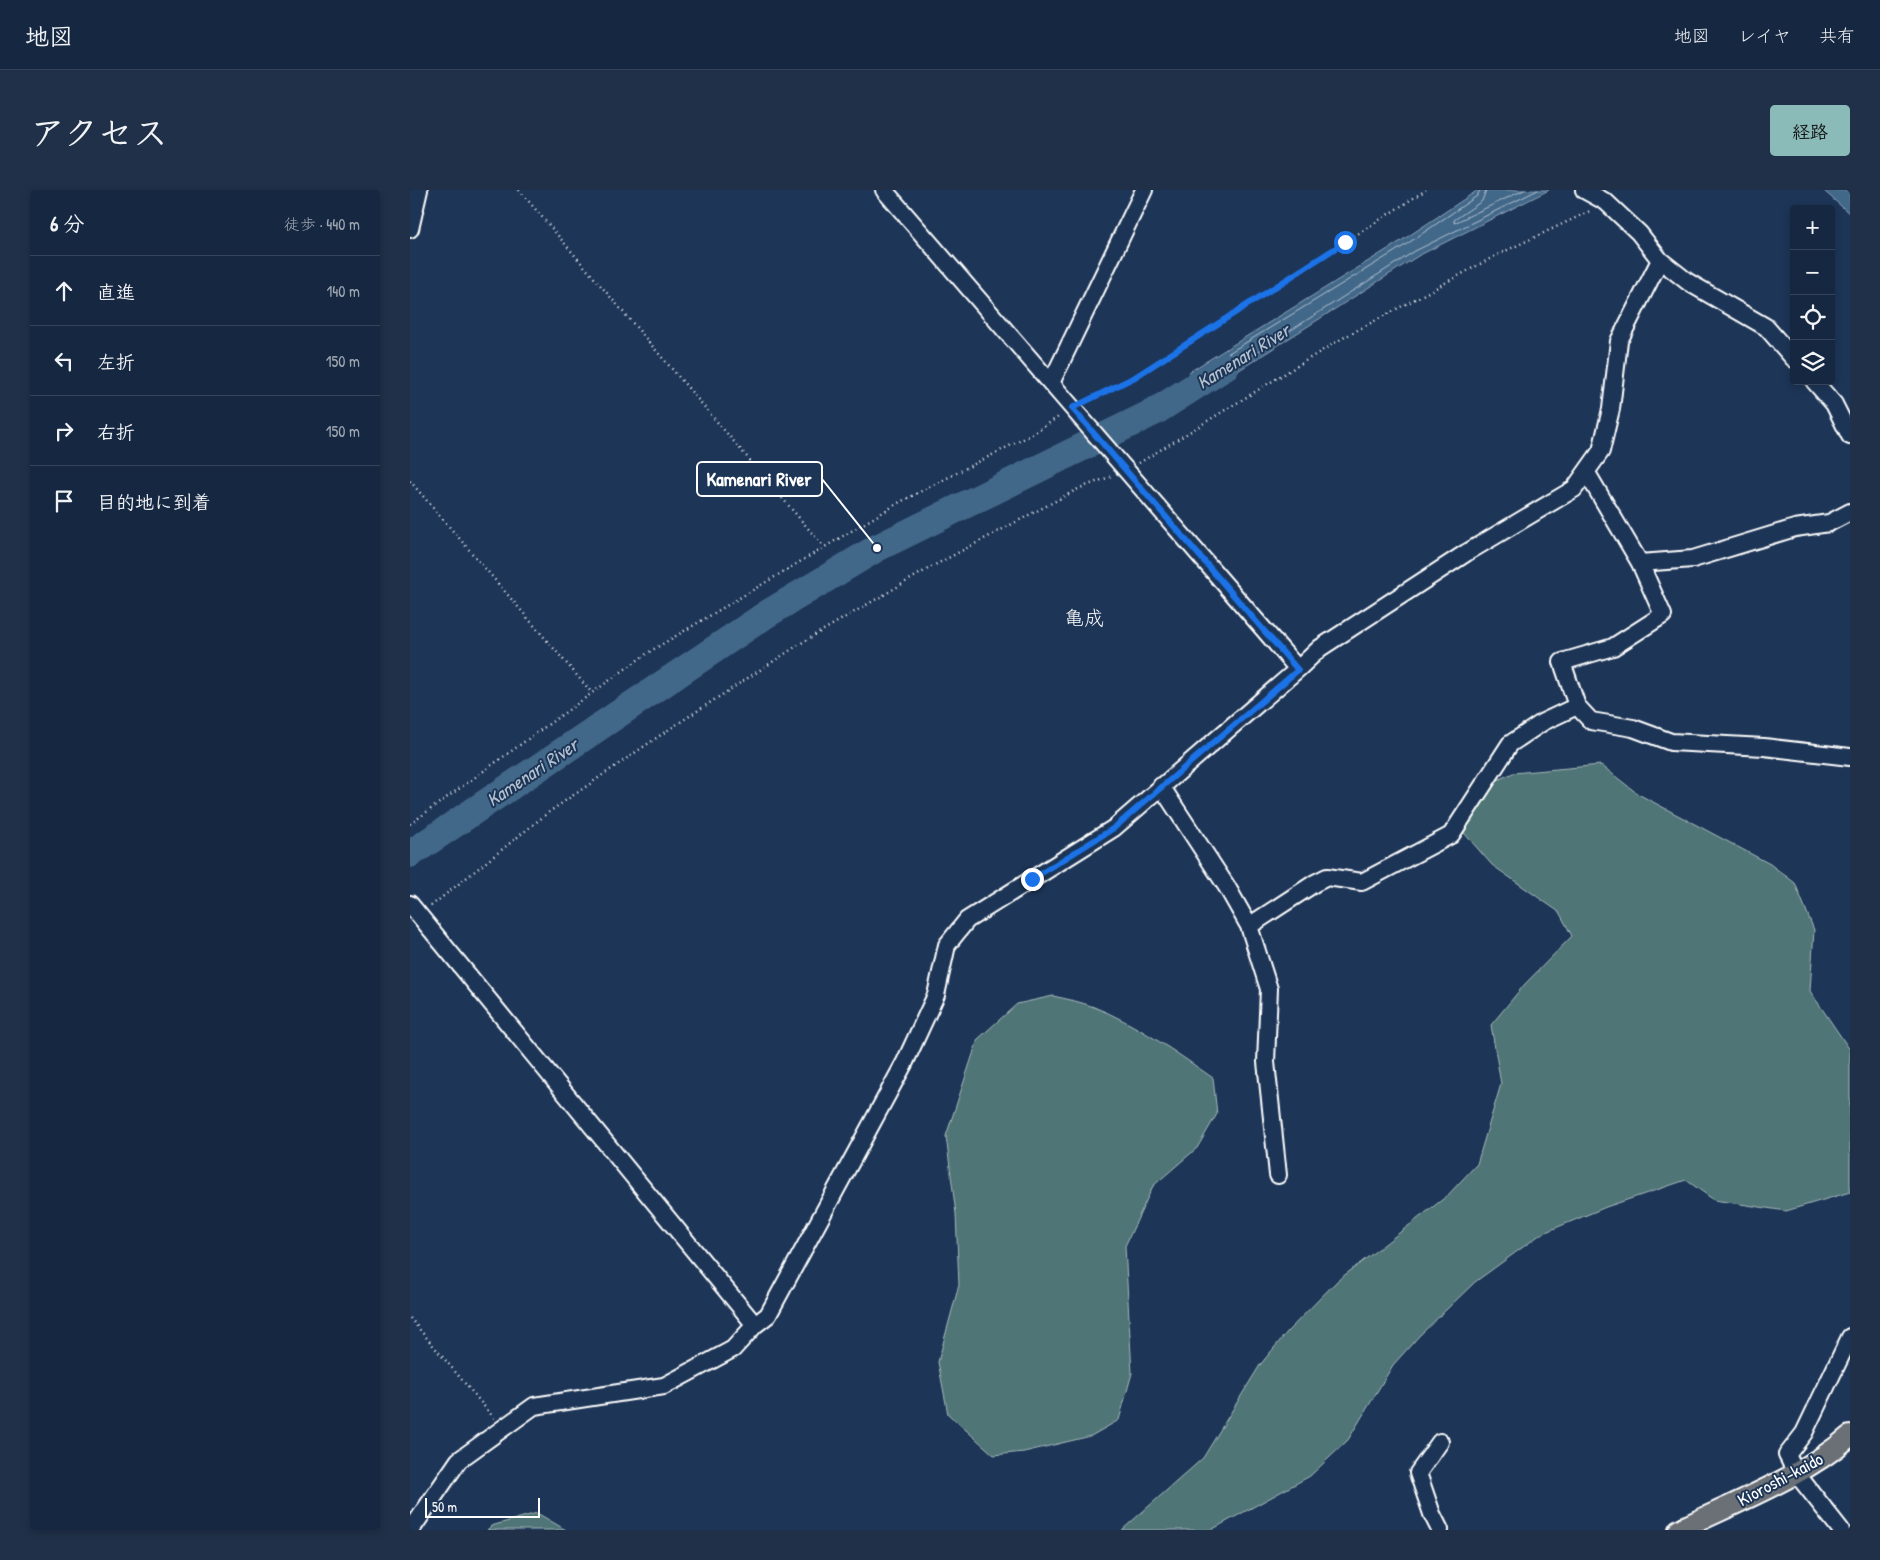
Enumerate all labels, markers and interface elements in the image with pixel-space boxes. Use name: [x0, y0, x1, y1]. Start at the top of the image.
text: 地図: [25, 20, 73, 52]
text: 地図: [1674, 23, 1710, 48]
text: レイヤ: [1738, 23, 1791, 48]
text: 共有: [1819, 23, 1855, 48]
button: 経路: [1770, 105, 1850, 156]
text: アクセス: [30, 109, 168, 156]
map controls: [1790, 205, 1835, 385]
button: +: [1790, 205, 1835, 250]
text: 6 分: [50, 209, 84, 238]
text: 徒歩 · 440 m: [284, 213, 360, 235]
route start: [1334, 231, 1357, 254]
button: −: [1790, 250, 1835, 295]
icon: ahead: [50, 277, 78, 305]
text: 直進: [97, 279, 135, 305]
text: 140 m: [326, 280, 360, 302]
button: locate: [1790, 295, 1835, 340]
water label: Kamenari River: [1191, 316, 1297, 395]
button: layers: [1790, 340, 1835, 385]
icon: left: [50, 347, 78, 375]
text: 左折: [97, 349, 135, 375]
text: 150 m: [326, 350, 360, 372]
icon: right: [50, 417, 78, 445]
text: 右折: [97, 419, 135, 445]
text: 150 m: [326, 420, 360, 442]
callout: Kamenari River: [697, 462, 822, 496]
text: Kamenari River: [706, 466, 812, 492]
icon: arrive: [50, 487, 78, 515]
text: 目的地に到着: [97, 489, 211, 515]
district label: 亀成: [1064, 604, 1104, 631]
water label: Kamenari River: [481, 730, 585, 812]
route end: [1021, 868, 1044, 891]
street label: Kioroshi-kaido: [1733, 1446, 1827, 1512]
scale bar: [425, 1495, 540, 1518]
text: 50 m: [432, 1497, 457, 1516]

